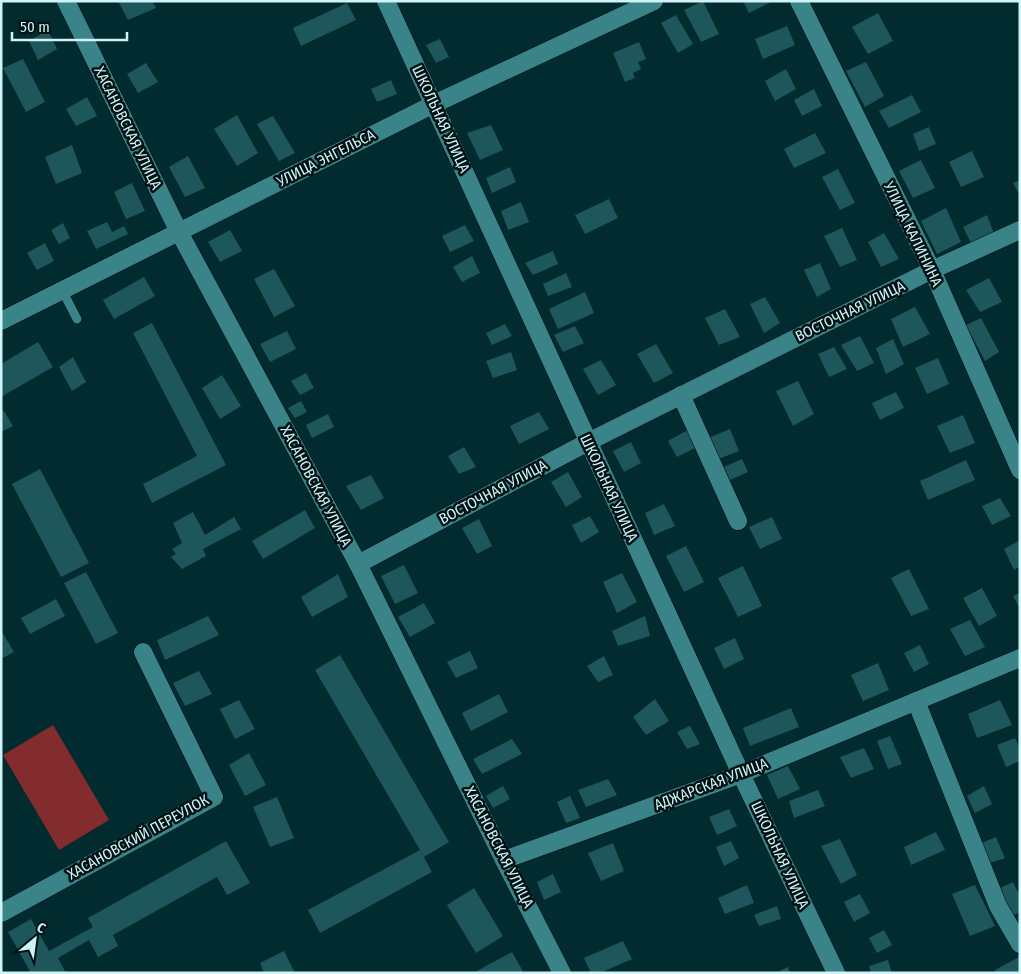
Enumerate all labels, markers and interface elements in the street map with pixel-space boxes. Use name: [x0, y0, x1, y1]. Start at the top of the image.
scale bar: [12, 10, 128, 42]
text: 50 m: [20, 18, 50, 36]
street label: ШКОЛЬНАЯ УЛИЦА: [408, 62, 474, 176]
street label: ХАСАНОВСКАЯ УЛИЦА: [90, 64, 166, 192]
street label: УЛИЦА ЭНГЕЛЬСА: [273, 125, 378, 191]
street label: УЛИЦА КАЛИНИНА: [879, 178, 946, 289]
street label: ВОСТОЧНАЯ УЛИЦА: [792, 277, 908, 345]
street label: ХАСАНОВСКАЯ УЛИЦА: [277, 422, 356, 550]
street label: ШКОЛЬНАЯ УЛИЦА: [576, 431, 642, 545]
street label: ВОСТОЧНАЯ УЛИЦА: [436, 456, 550, 528]
street label: АДЖАРСКАЯ УЛИЦА: [652, 754, 770, 814]
street label: ХАСАНОВСКАЯ УЛИЦА: [460, 783, 538, 911]
street label: ХАСАНОВСКИЙ ПЕРЕУЛОК: [64, 791, 212, 883]
street label: ШКОЛЬНАЯ УЛИЦА: [747, 798, 813, 912]
north arrow: [10, 914, 60, 964]
text: С: [34, 919, 49, 938]

